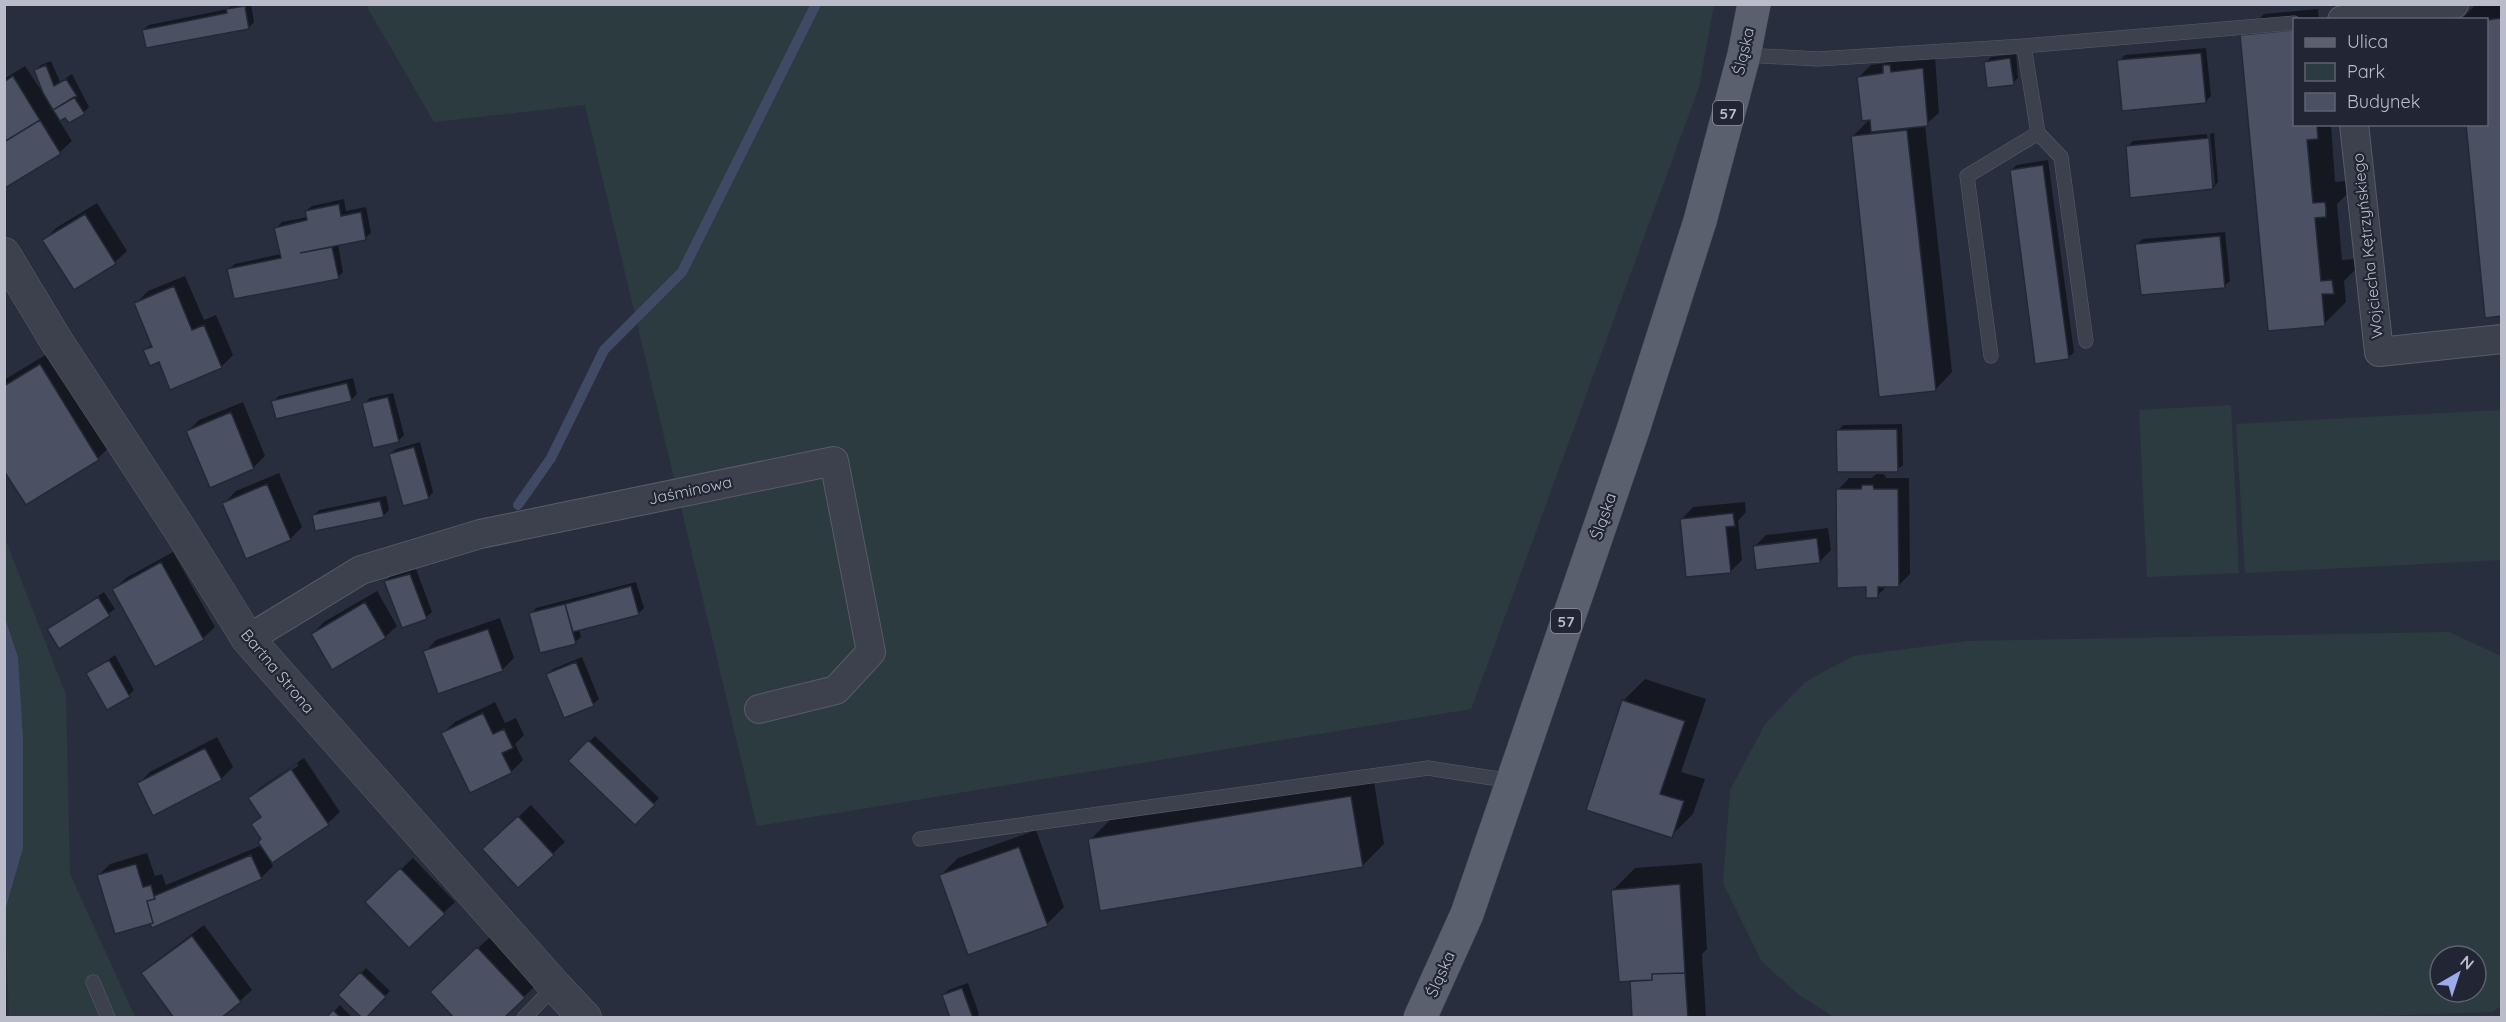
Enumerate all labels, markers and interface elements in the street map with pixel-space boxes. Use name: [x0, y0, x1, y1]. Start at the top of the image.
legend: [2293, 18, 2488, 126]
street label: Śląska: [1728, 25, 1758, 77]
text: Ulica: [2347, 30, 2388, 53]
text: Park: [2347, 60, 2385, 83]
text: Budynek: [2347, 90, 2420, 113]
road number: 57: [1713, 101, 1743, 125]
street label: Wojciecha Kętrzyńskiego: [2347, 152, 2387, 340]
street label: Jaśminowa: [646, 471, 734, 509]
street label: Śląska: [1586, 490, 1620, 542]
road number: 57: [1551, 609, 1581, 633]
street label: Bartna Strona: [237, 625, 319, 717]
north arrow: [2428, 944, 2488, 1004]
street label: Śląska: [1421, 948, 1459, 1000]
text: N: [2457, 951, 2478, 974]

